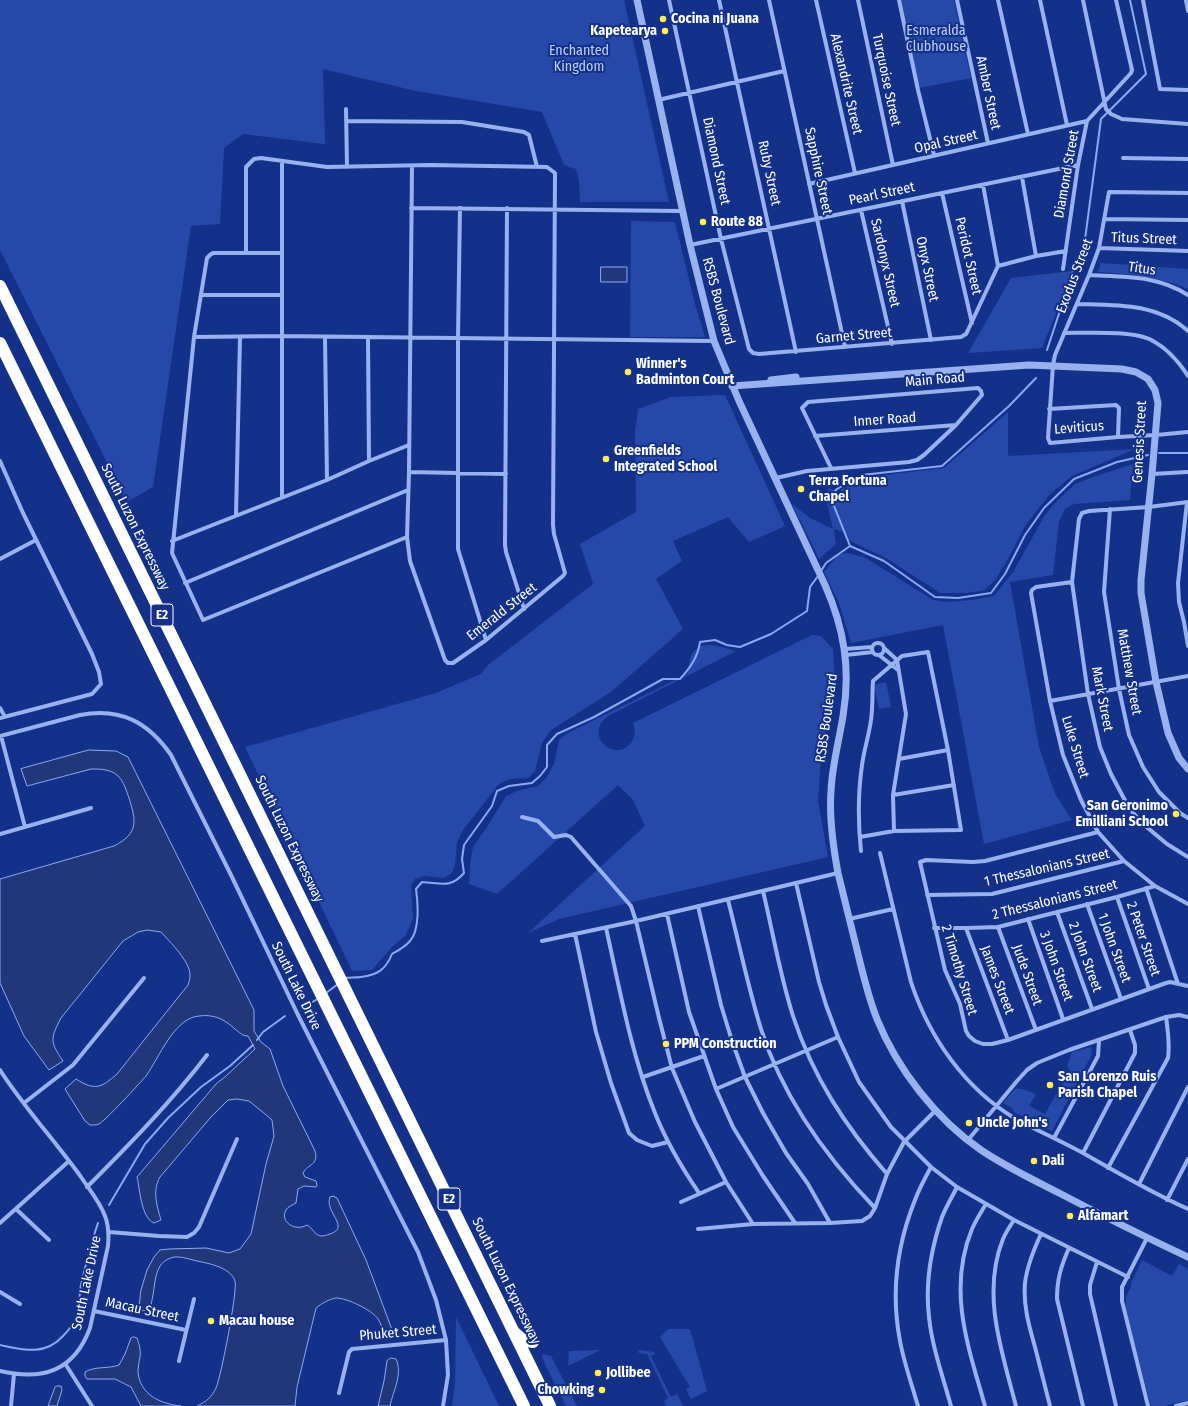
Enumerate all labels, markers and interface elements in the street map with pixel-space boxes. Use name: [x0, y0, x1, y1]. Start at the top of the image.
place label: Cocina ni Juana: [671, 11, 759, 27]
marker: Cocina ni Juana: [658, 14, 668, 24]
place label: Kapetearya: [590, 23, 657, 39]
park label: Esmeralda Clubhouse: [906, 23, 966, 56]
marker: Kapetearya: [660, 26, 670, 36]
street label: Alexandrite Street: [826, 32, 866, 136]
street label: Turquoise Street: [868, 32, 904, 128]
park label: Enchanted Kingdom: [549, 43, 609, 76]
street label: Amber Street: [972, 55, 1004, 131]
street label: Diamond Street: [699, 116, 733, 206]
street label: Sapphire Street: [801, 126, 835, 216]
street label: Opal Street: [913, 127, 979, 157]
street label: Diamond Street: [1051, 129, 1083, 219]
street label: Ruby Street: [754, 139, 784, 207]
street label: Pearl Street: [848, 179, 916, 209]
place label: Route 88: [711, 214, 763, 230]
street label: Peridot Street: [951, 215, 985, 297]
marker: Route 88: [698, 217, 708, 227]
street label: Sardonyx Street: [867, 217, 903, 309]
street label: Titus Street: [1111, 229, 1177, 249]
street label: Onyx Street: [912, 235, 942, 303]
street label: Exodus Street: [1053, 236, 1097, 316]
street label: RSBS Boulevard: [698, 255, 738, 347]
street label: Titus: [1127, 259, 1157, 279]
street label: Garnet Street: [815, 324, 893, 348]
place label: Winner's Badminton Court: [636, 356, 734, 388]
marker: Winner's Badminton Court: [623, 367, 633, 377]
street label: Main Road: [904, 369, 966, 391]
street label: Genesis Street: [1129, 400, 1151, 484]
street label: Inner Road: [853, 409, 917, 431]
street label: Leviticus: [1054, 418, 1104, 438]
place label: Greenfields Integrated School: [614, 443, 717, 476]
marker: Greenfields Integrated School: [601, 454, 611, 464]
street label: South Luzon Expressway: [97, 461, 173, 593]
place label: Terra Fortuna Chapel: [809, 473, 887, 506]
marker: Terra Fortuna Chapel: [796, 484, 806, 494]
street label: Emerald Street: [464, 579, 540, 645]
road number: E2: [151, 604, 173, 626]
street label: Matthew Street: [1113, 628, 1145, 716]
street label: Mark Street: [1087, 665, 1117, 733]
street label: RSBS Boulevard: [812, 672, 842, 764]
street label: Luke Street: [1058, 714, 1092, 780]
street label: South Luzon Expressway: [251, 773, 327, 905]
place label: San Geronimo Emilliani School: [1076, 798, 1168, 830]
marker: San Geronimo Emilliani School: [1171, 809, 1181, 819]
street label: 1 Thessalonians Street: [983, 845, 1111, 891]
street label: 2 Thessalonians Street: [991, 876, 1119, 924]
street label: 2 Peter Street: [1122, 900, 1164, 978]
street label: 1 John Street: [1094, 911, 1134, 985]
street label: 2 John Street: [1065, 920, 1105, 994]
street label: 2 Timothy Street: [937, 923, 981, 1017]
street label: 3 John Street: [1036, 929, 1076, 1003]
street label: South Lake Drive: [267, 939, 325, 1033]
street label: Jude Street: [1008, 942, 1046, 1008]
street label: James Street: [976, 943, 1018, 1017]
place label: PPM Construction: [674, 1036, 777, 1052]
marker: PPM Construction: [661, 1039, 671, 1049]
place label: San Lorenzo Ruis Parish Chapel: [1058, 1069, 1156, 1102]
marker: San Lorenzo Ruis Parish Chapel: [1045, 1080, 1055, 1090]
place label: Uncle John's: [977, 1115, 1048, 1131]
marker: Uncle John's: [964, 1118, 974, 1128]
place label: Dali: [1042, 1153, 1064, 1169]
marker: Dali: [1029, 1156, 1039, 1166]
road number: E2: [438, 1188, 460, 1210]
place label: Alfamart: [1078, 1208, 1128, 1224]
marker: Alfamart: [1065, 1211, 1075, 1221]
street label: South Luzon Expressway: [468, 1215, 544, 1347]
street label: South Lake Drive: [69, 1234, 105, 1332]
street label: Macau Street: [104, 1294, 180, 1326]
place label: Macau house: [219, 1313, 294, 1329]
marker: Macau house: [206, 1316, 216, 1326]
street label: Phuket Street: [359, 1321, 437, 1345]
place label: Jollibee: [606, 1365, 651, 1381]
marker: Jollibee: [593, 1368, 603, 1378]
place label: Chowking: [537, 1382, 594, 1398]
marker: Chowking: [597, 1385, 607, 1395]

